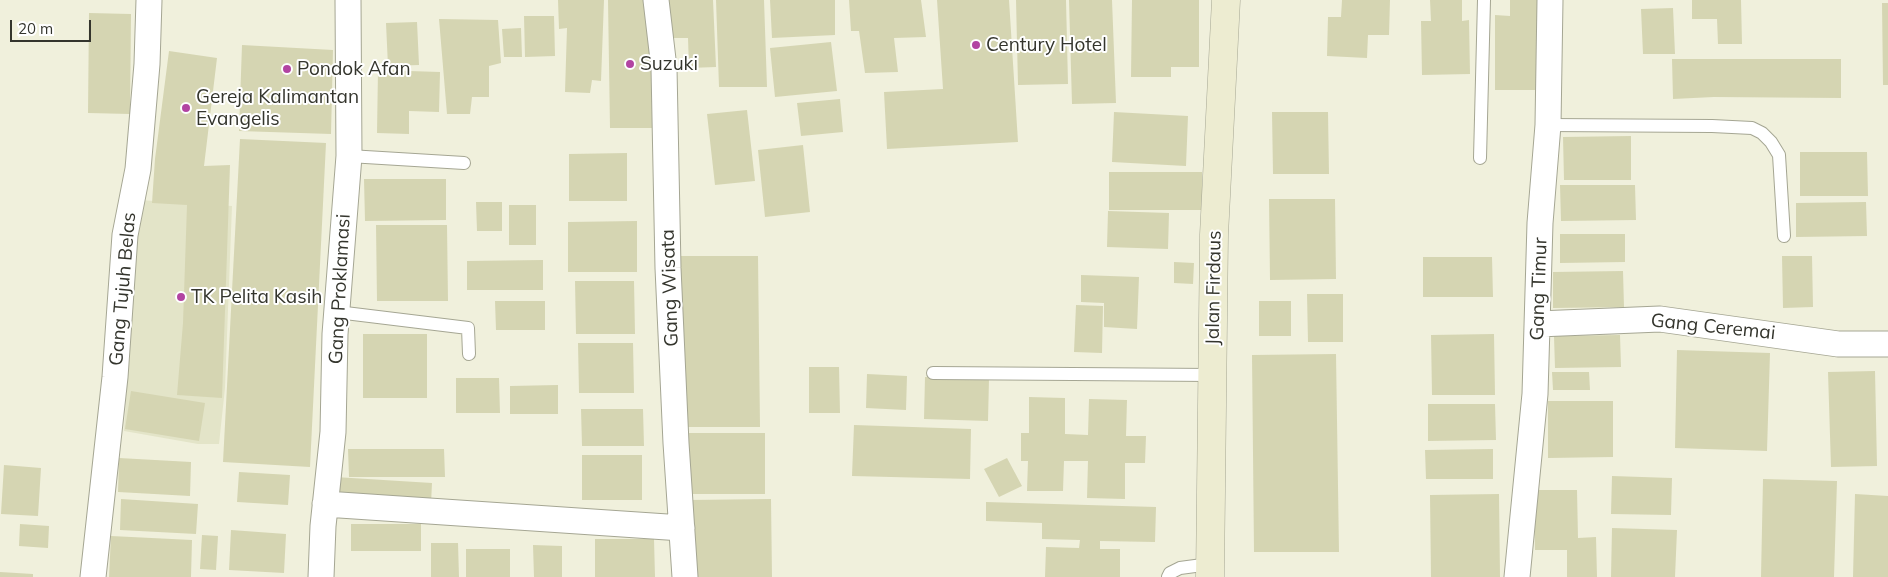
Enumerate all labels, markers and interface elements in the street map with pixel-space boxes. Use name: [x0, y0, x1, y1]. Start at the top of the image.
scale bar: [12, 10, 94, 42]
text: 20 m: [18, 19, 53, 38]
place label: Century Hotel: [986, 34, 1107, 56]
marker: Century Hotel: [970, 39, 982, 51]
place label: Suzuki: [640, 53, 698, 75]
place label: Pondok Afan: [297, 58, 411, 80]
marker: Suzuki: [624, 58, 636, 70]
marker: Pondok Afan: [281, 63, 293, 75]
place label: Gereja Kalimantan Evangelis: [196, 86, 359, 130]
marker: Gereja Kalimantan Evangelis: [180, 102, 192, 114]
street label: Gang Tujuh Belas: [105, 211, 141, 367]
street label: Gang Proklamasi: [325, 213, 355, 365]
street label: Gang Wisata: [657, 229, 683, 347]
street label: Jalan Firdaus: [1202, 230, 1226, 346]
street label: Gang Timur: [1526, 237, 1552, 341]
place label: TK Pelita Kasih: [191, 286, 322, 308]
marker: TK Pelita Kasih: [175, 291, 187, 303]
street label: Gang Ceremai: [1650, 309, 1776, 345]

